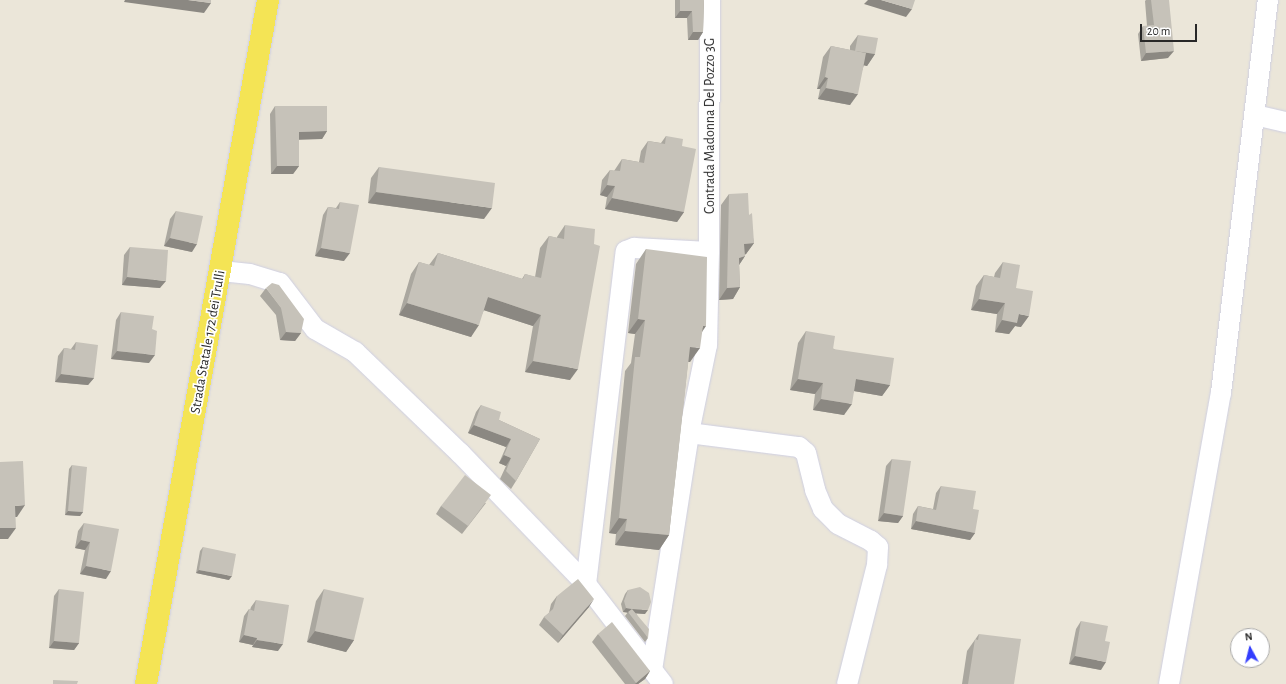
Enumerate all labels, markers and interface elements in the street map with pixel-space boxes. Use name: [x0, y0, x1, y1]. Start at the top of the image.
scale bar: [1142, 16, 1199, 42]
text: 20 m: [1147, 25, 1170, 37]
street label: Contrada Madonna Del Pozzo 3G: [702, 38, 718, 214]
street label: Strada Statale 172 dei Trulli: [187, 269, 229, 415]
north arrow: [1230, 628, 1270, 668]
text: N: [1244, 631, 1253, 643]

